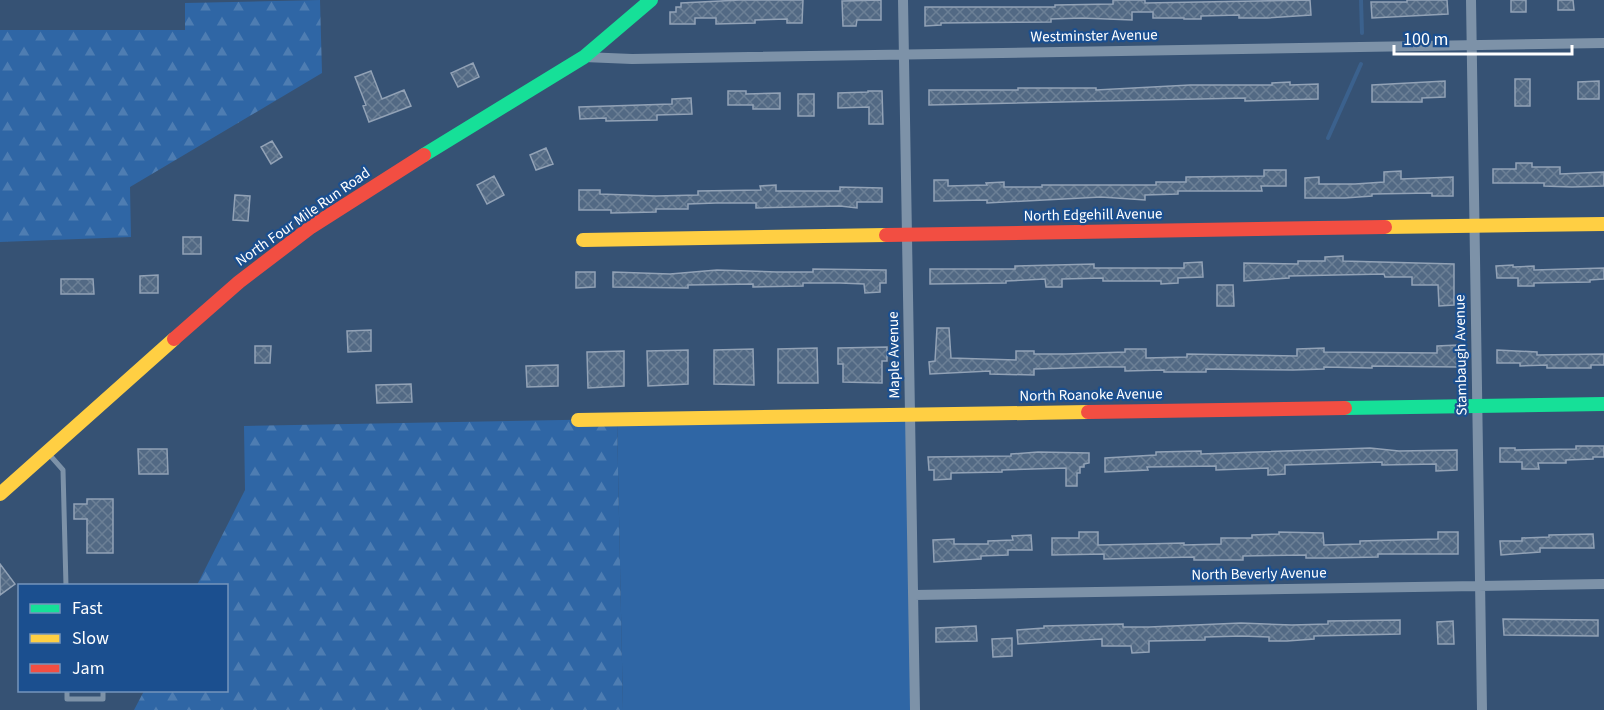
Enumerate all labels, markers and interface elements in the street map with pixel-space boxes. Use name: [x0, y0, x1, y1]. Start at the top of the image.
scale bar: [1394, 18, 1572, 56]
street label: Westminster Avenue: [1030, 24, 1158, 48]
text: 100 m: [1403, 27, 1448, 52]
street label: North Four Mile Run Road: [231, 163, 375, 271]
street label: North Edgehill Avenue: [1023, 203, 1163, 227]
street label: Stambaugh Avenue: [1449, 294, 1473, 416]
street label: Maple Avenue: [883, 311, 905, 399]
street label: North Roanoke Avenue: [1019, 383, 1163, 407]
street label: North Beverly Avenue: [1191, 562, 1327, 586]
legend: [18, 584, 228, 692]
text: Fast: [72, 596, 103, 621]
text: Slow: [72, 626, 109, 651]
text: Jam: [72, 656, 105, 681]

